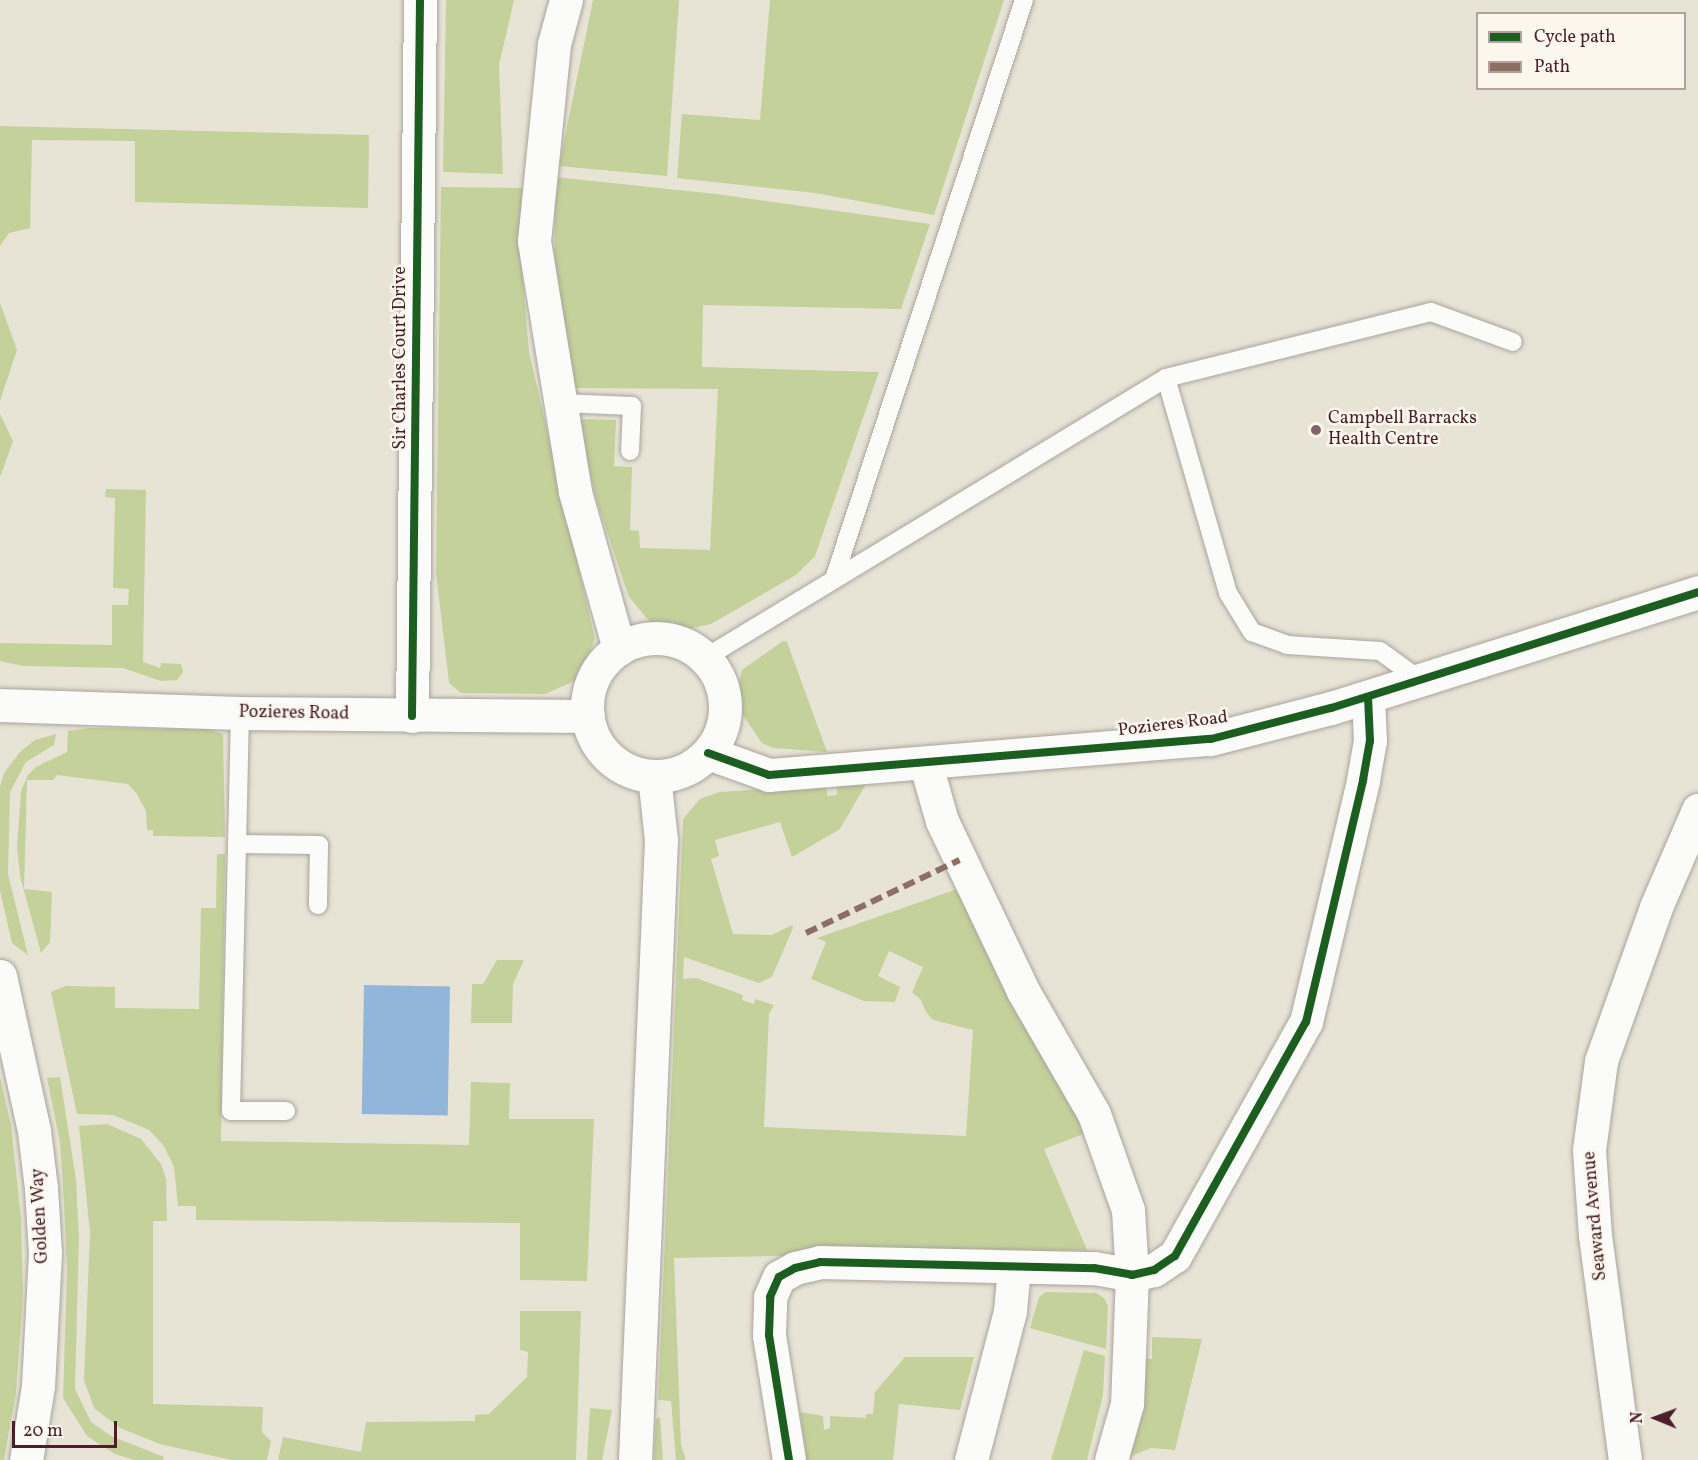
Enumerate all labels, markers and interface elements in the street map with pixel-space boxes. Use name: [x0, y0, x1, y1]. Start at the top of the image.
legend: [1476, 12, 1686, 90]
text: Cycle path: [1534, 25, 1616, 50]
text: Path: [1534, 55, 1570, 80]
street label: Sir Charles Court Drive: [390, 266, 412, 450]
place label: Campbell Barracks Health Centre: [1328, 409, 1477, 452]
marker: Campbell Barracks Health Centre: [1309, 423, 1323, 437]
street label: Pozieres Road: [238, 702, 350, 726]
street label: Pozieres Road: [1117, 708, 1229, 742]
street label: Seaward Avenue: [1580, 1150, 1612, 1282]
street label: Golden Way: [28, 1168, 54, 1264]
north arrow: [1626, 1388, 1686, 1448]
scale bar: [15, 1409, 120, 1447]
text: N: [1627, 1412, 1649, 1424]
text: 20 m: [23, 1419, 63, 1444]

